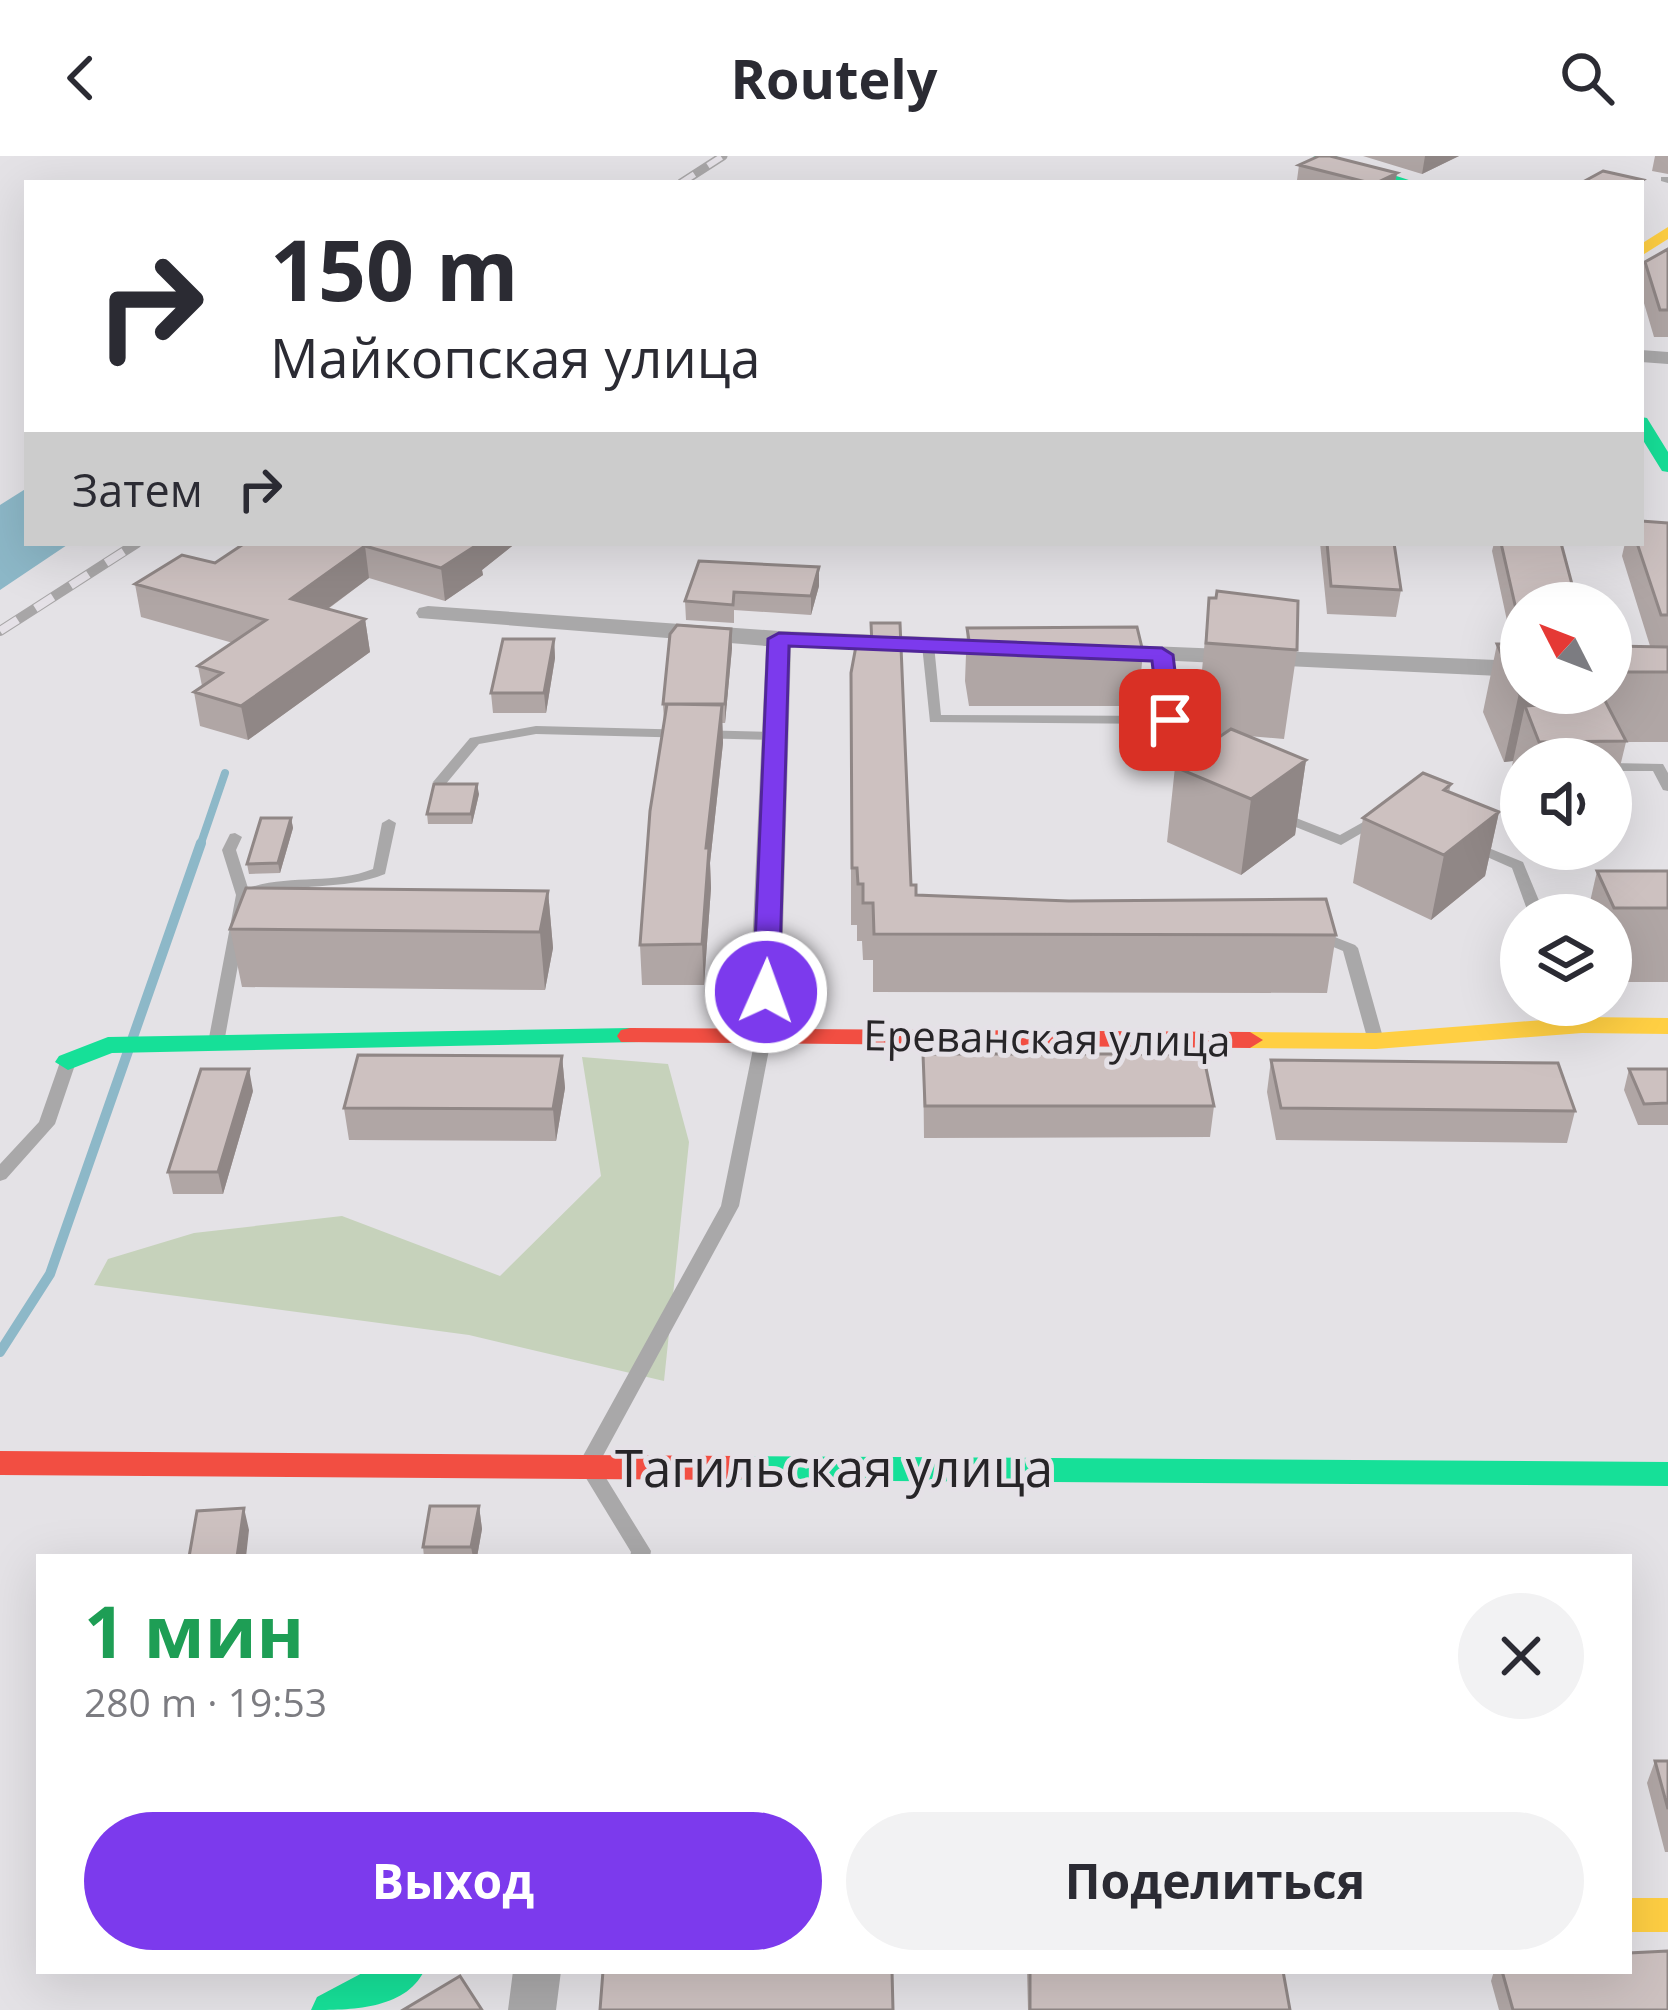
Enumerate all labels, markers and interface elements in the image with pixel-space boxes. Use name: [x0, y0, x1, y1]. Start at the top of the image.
text: Routely: [730, 41, 938, 115]
icon: back: [48, 45, 114, 111]
icon: search: [1554, 45, 1620, 111]
text: 150 m: [270, 211, 518, 326]
icon: right: [72, 228, 228, 384]
text: Майкопская улица: [270, 320, 761, 394]
icon: right: [227, 456, 293, 522]
text: Затем: [72, 459, 203, 520]
north arrow: [1500, 582, 1632, 714]
map controls: [1500, 582, 1632, 1026]
pin: [1119, 669, 1221, 771]
icon: arrive: [1137, 687, 1203, 753]
button: sound: [1500, 738, 1632, 870]
button: layers: [1500, 894, 1632, 1026]
position arrow: [703, 929, 829, 1055]
street label: Ереванская улица: [863, 1005, 1231, 1069]
street label: Тагильская улица: [615, 1432, 1053, 1502]
text: 1 мин: [84, 1581, 304, 1679]
button: close: [1458, 1593, 1584, 1719]
text: 280 m · 19:53: [84, 1675, 327, 1728]
button: Выход: [84, 1812, 822, 1950]
button: Поделиться: [846, 1812, 1584, 1950]

